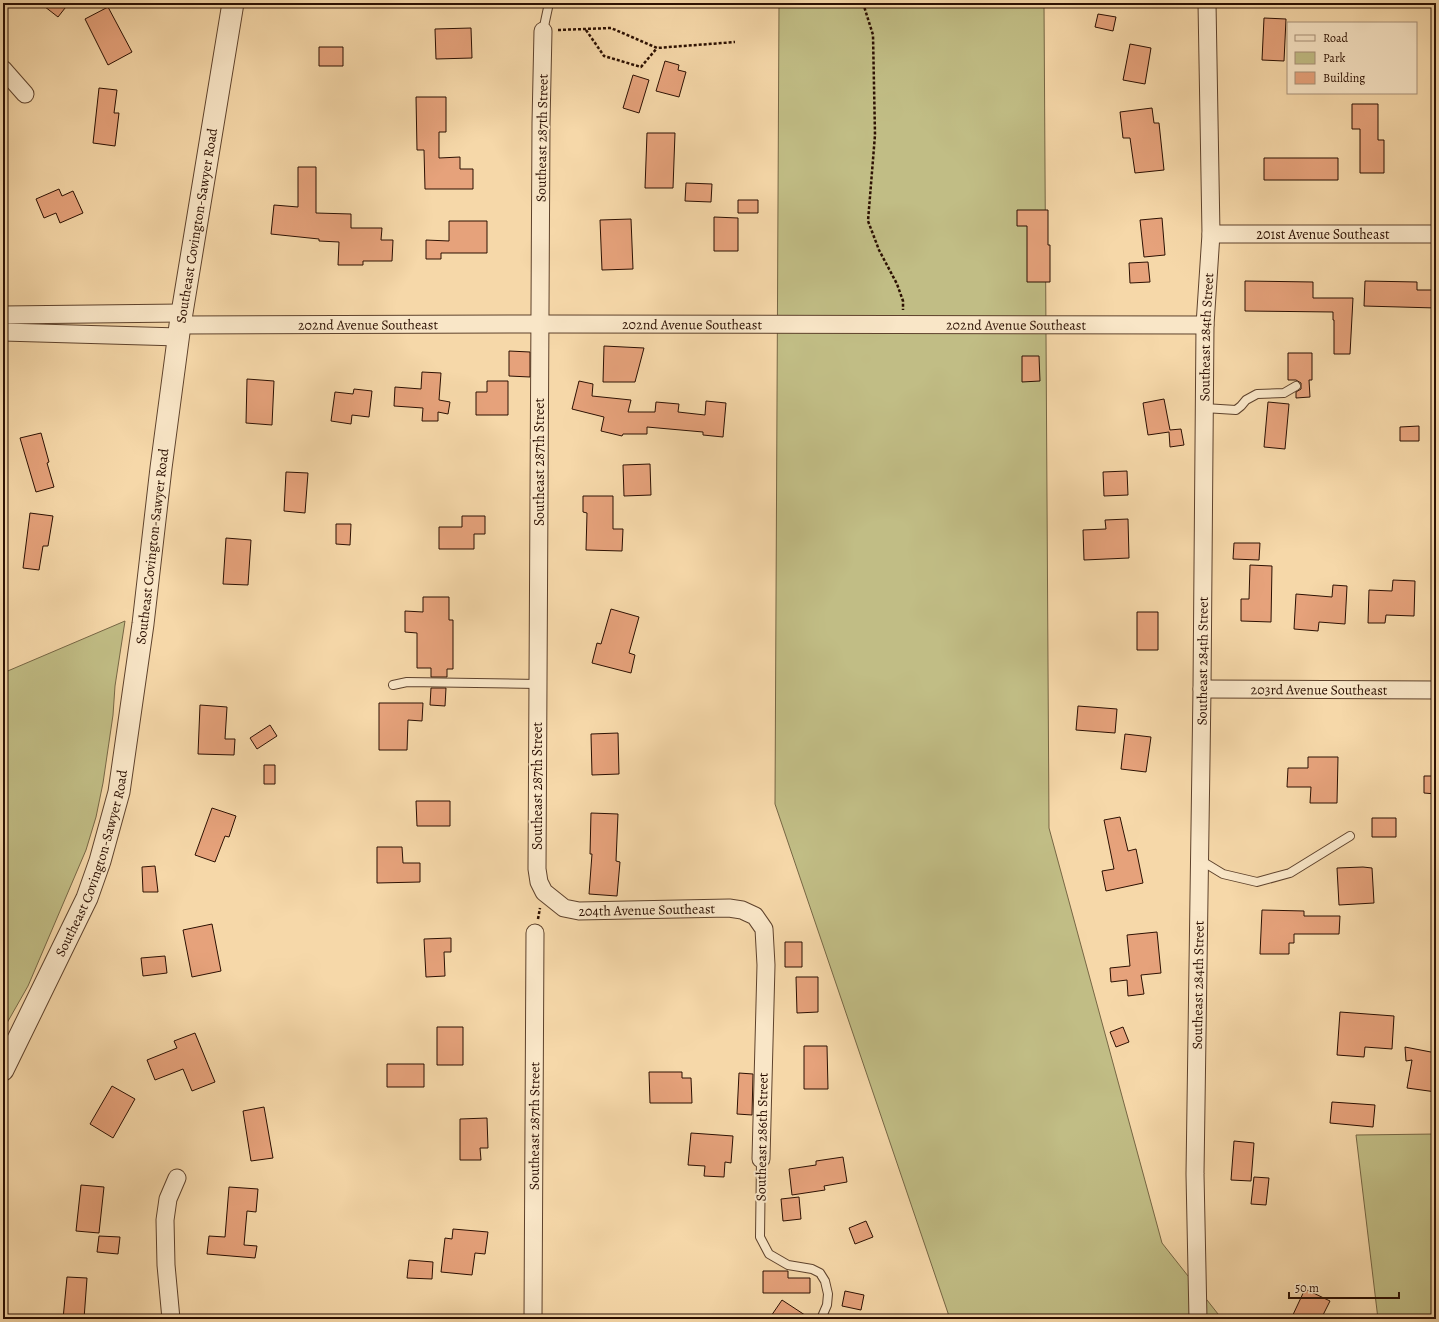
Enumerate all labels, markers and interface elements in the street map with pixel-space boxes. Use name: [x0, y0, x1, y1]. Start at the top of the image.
legend: [1287, 22, 1417, 94]
text: Road: [1323, 30, 1349, 46]
text: Park: [1323, 50, 1346, 66]
text: Building: [1323, 70, 1365, 86]
street label: Southeast 287th Street: [531, 73, 553, 202]
street label: Southeast Covington-Sawyer Road: [171, 126, 222, 324]
street label: 201st Avenue Southeast: [1256, 225, 1390, 244]
street label: Southeast 284th Street: [1195, 272, 1218, 402]
street label: 202nd Avenue Southeast: [298, 315, 439, 334]
street label: 202nd Avenue Southeast: [622, 315, 762, 334]
street label: 202nd Avenue Southeast: [946, 315, 1086, 334]
street label: Southeast 287th Street: [530, 398, 549, 526]
street label: Southeast Covington-Sawyer Road: [131, 447, 173, 646]
street label: Southeast 284th Street: [1192, 596, 1212, 726]
street label: 203rd Avenue Southeast: [1250, 680, 1388, 699]
street label: Southeast 287th Street: [528, 722, 547, 850]
street label: Southeast Covington-Sawyer Road: [50, 768, 132, 960]
street label: 204th Avenue Southeast: [578, 899, 716, 921]
street label: Southeast 284th Street: [1187, 920, 1208, 1050]
street label: Southeast 287th Street: [524, 1061, 544, 1190]
street label: Southeast 286th Street: [751, 1072, 773, 1202]
scale bar: [1289, 1274, 1399, 1300]
text: 50 m: [1295, 1280, 1319, 1296]

